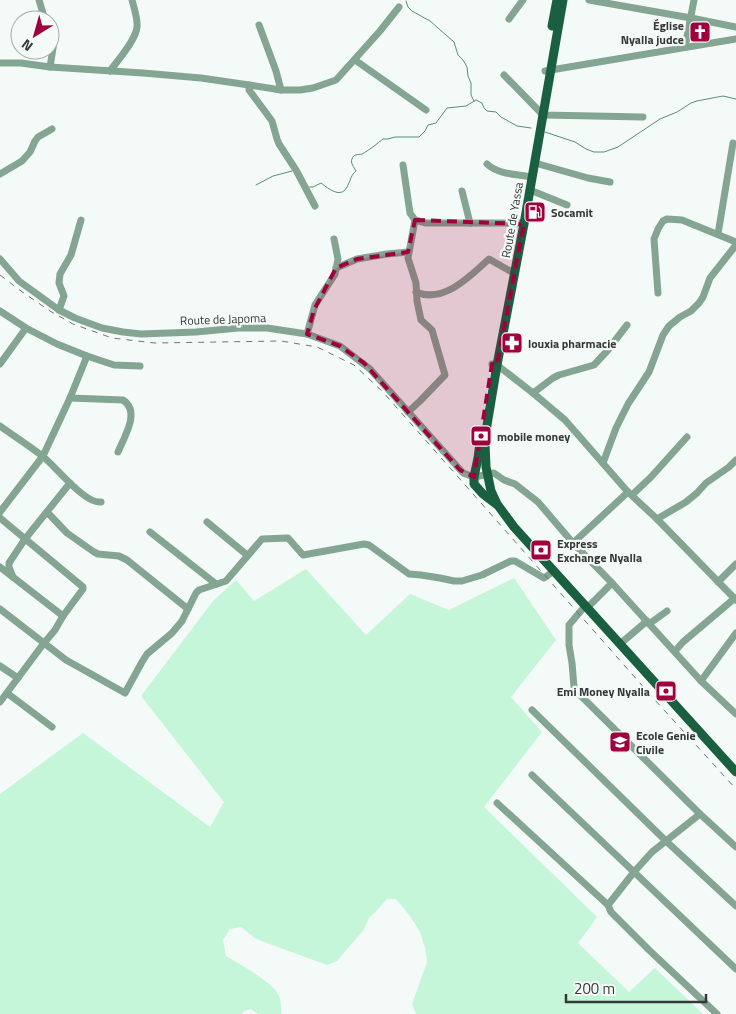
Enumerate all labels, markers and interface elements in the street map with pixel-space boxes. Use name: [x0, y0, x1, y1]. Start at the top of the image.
north arrow: [10, 10, 60, 60]
place label: Église Nyalla judce: [621, 16, 684, 49]
church icon: Église Nyalla judce: [688, 20, 712, 44]
text: N: [17, 34, 37, 57]
street label: Route de Yassa: [496, 181, 528, 259]
fuel station icon: Socamit: [523, 200, 547, 224]
place label: Socamit: [551, 203, 594, 222]
street label: Route de Japoma: [180, 308, 266, 330]
pharmacy icon: louxia pharmacie: [500, 331, 524, 355]
place label: louxia pharmacie: [528, 334, 616, 353]
bank icon: mobile money: [469, 424, 493, 448]
place label: mobile money: [497, 427, 570, 446]
place label: Express Exchange Nyalla: [557, 534, 642, 567]
bank icon: Express Exchange Nyalla: [529, 538, 553, 562]
bank icon: Emi Money Nyalla: [654, 679, 678, 703]
place label: Emi Money Nyalla: [557, 682, 650, 701]
place label: Ecole Genie Civile: [636, 726, 696, 759]
school or university icon: Ecole Genie Civile: [608, 730, 632, 754]
scale bar: [566, 972, 706, 1004]
text: 200 m: [574, 977, 615, 1000]

